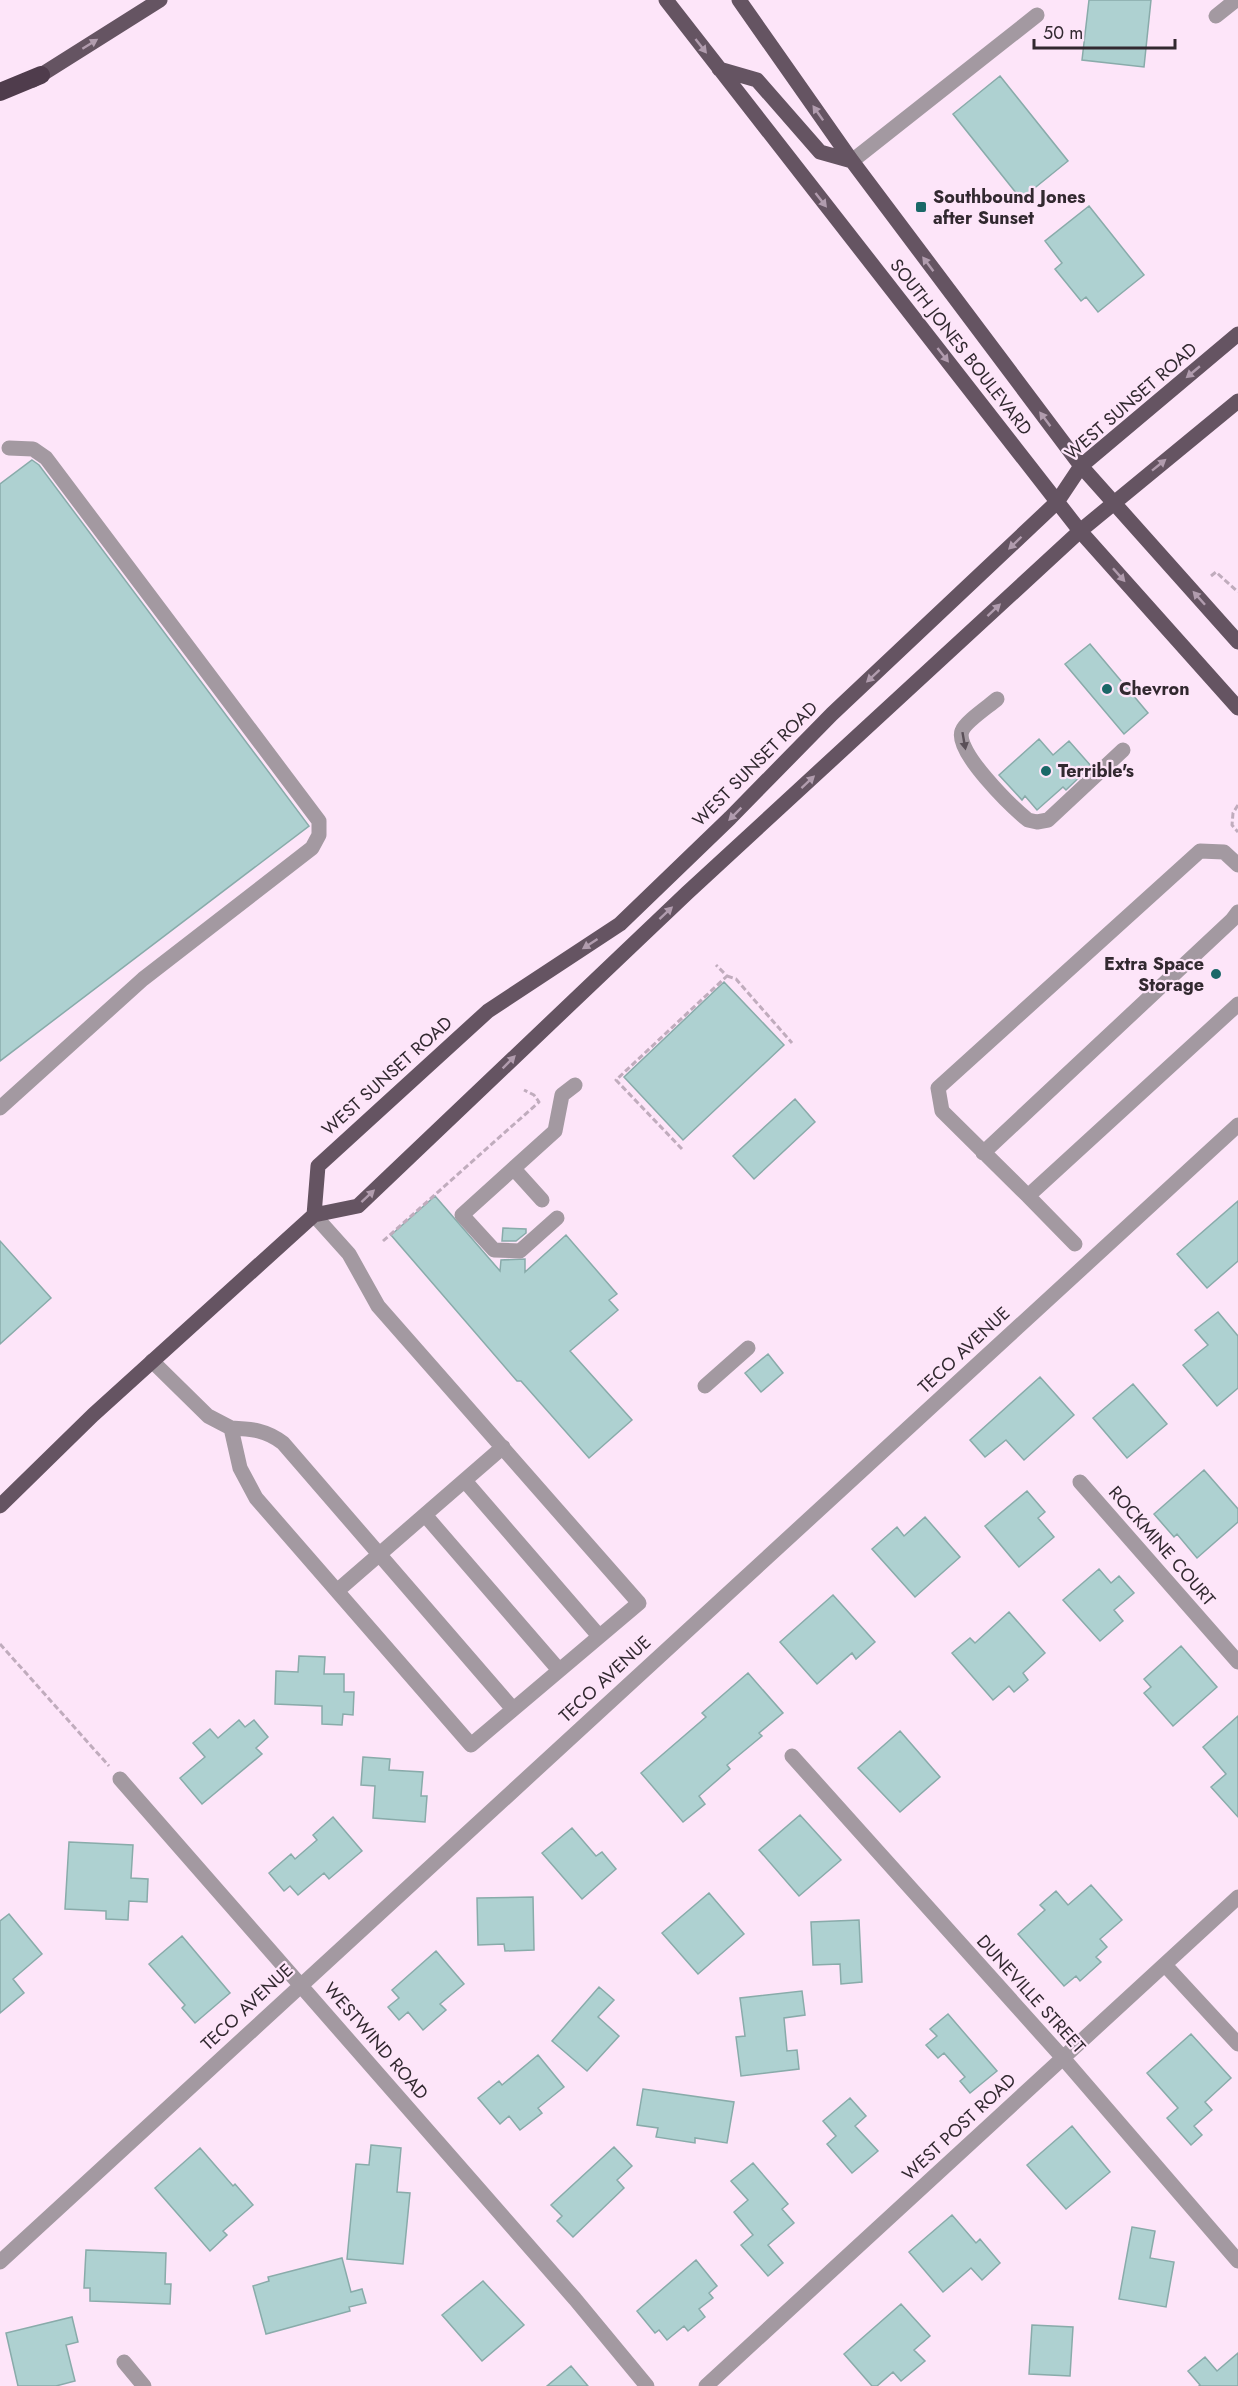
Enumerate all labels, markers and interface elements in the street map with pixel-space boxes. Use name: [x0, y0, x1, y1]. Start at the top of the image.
scale bar: [1034, 12, 1175, 50]
text: 50 m: [1043, 20, 1083, 46]
one-way arrow: [82, 39, 98, 50]
one-way arrow: [695, 39, 707, 54]
one-way arrow: [812, 106, 824, 122]
place label: Southbound Jones after Sunset: [933, 184, 1086, 231]
one-way arrow: [815, 192, 828, 208]
marker: Southbound Jones after Sunset: [914, 200, 928, 214]
street label: SOUTH JONES BOULEVARD: [884, 253, 1038, 441]
one-way arrow: [922, 256, 934, 272]
street label: WEST SUNSET ROAD: [1059, 336, 1203, 466]
one-way arrow: [937, 347, 950, 363]
one-way arrow: [1185, 365, 1201, 378]
one-way arrow: [1040, 412, 1052, 427]
one-way arrow: [1151, 459, 1167, 472]
one-way arrow: [1008, 536, 1023, 550]
one-way arrow: [1112, 567, 1125, 582]
one-way arrow: [1193, 591, 1206, 606]
one-way arrow: [987, 603, 1002, 617]
one-way arrow: [866, 669, 881, 682]
place label: Chevron: [1119, 676, 1190, 702]
marker: Chevron: [1100, 682, 1114, 696]
street label: WEST SUNSET ROAD: [686, 695, 824, 833]
one-way arrow: [960, 732, 969, 751]
place label: Terrible's: [1058, 758, 1134, 784]
marker: Terrible's: [1039, 764, 1053, 778]
one-way arrow: [800, 775, 815, 789]
one-way arrow: [728, 806, 742, 820]
one-way arrow: [659, 907, 673, 921]
one-way arrow: [582, 938, 598, 949]
place label: Extra Space Storage: [1104, 951, 1204, 998]
marker: Extra Space Storage: [1209, 967, 1223, 981]
street label: WEST SUNSET ROAD: [316, 1010, 458, 1142]
one-way arrow: [502, 1055, 517, 1069]
one-way arrow: [361, 1190, 375, 1204]
street label: TECO AVENUE: [912, 1301, 1016, 1399]
street label: ROCKMINE COURT: [1103, 1480, 1222, 1612]
street label: TECO AVENUE: [553, 1630, 657, 1728]
street label: DUNEVILLE STREET: [971, 1929, 1092, 2060]
street label: TECO AVENUE: [195, 1958, 299, 2056]
street label: WESTWIND ROAD: [318, 1977, 434, 2105]
street label: WEST POST ROAD: [896, 2067, 1022, 2187]

